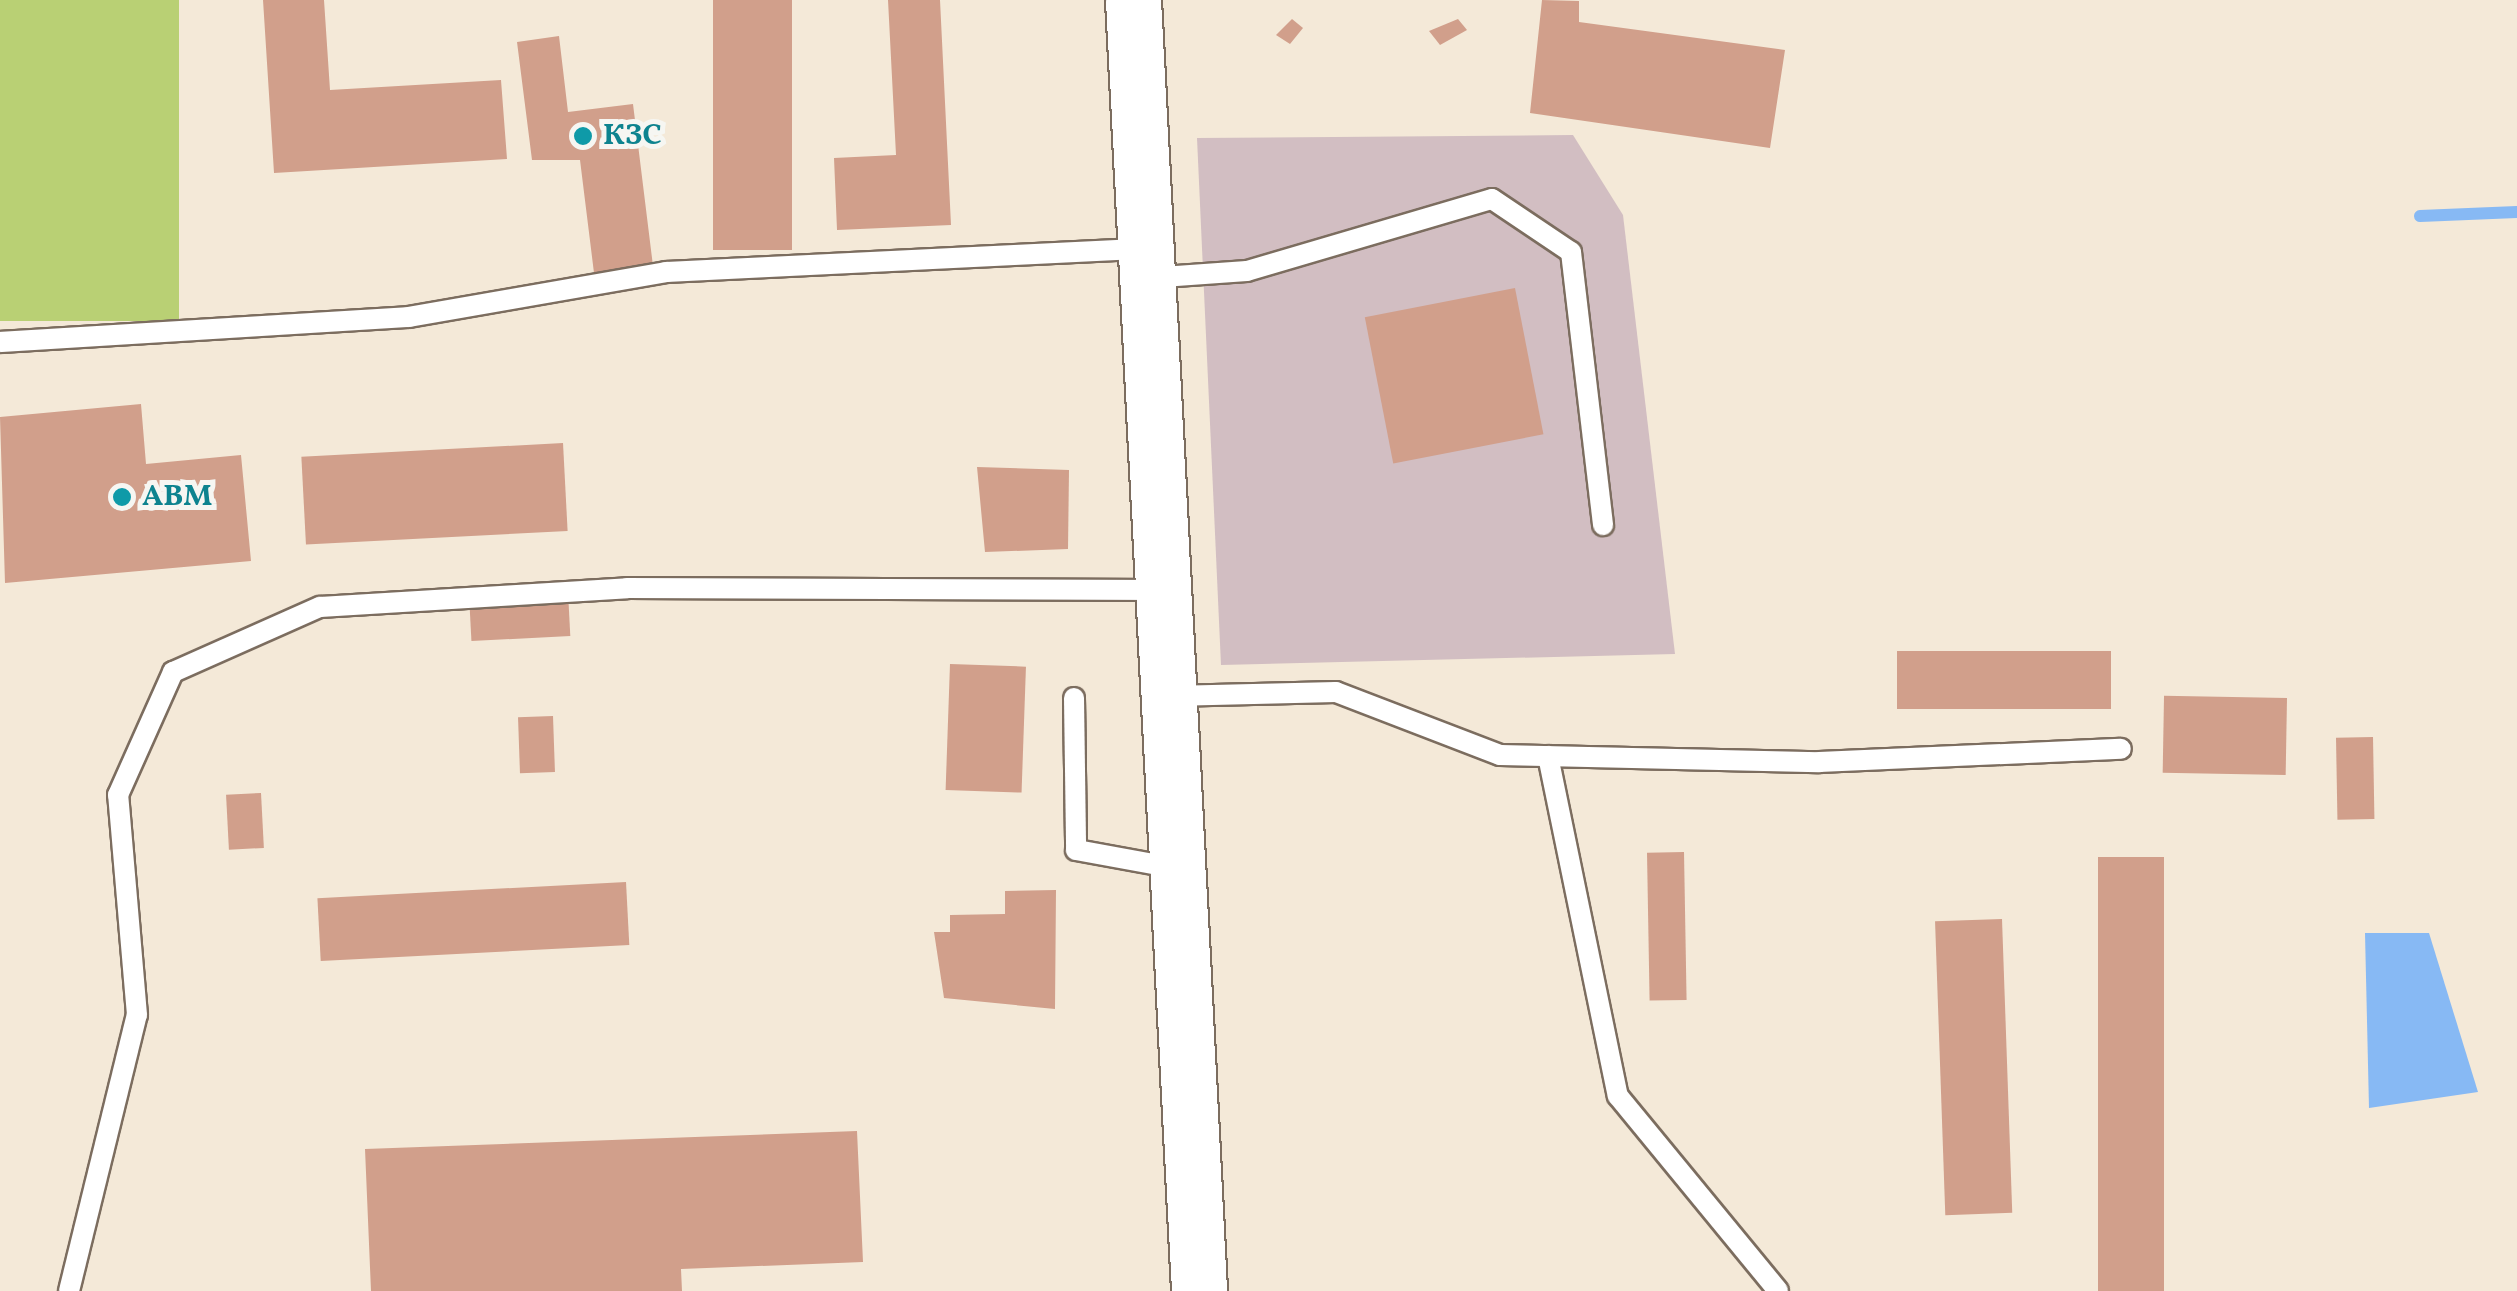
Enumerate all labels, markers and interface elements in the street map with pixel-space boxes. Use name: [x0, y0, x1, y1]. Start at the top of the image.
place label: КЗС: [603, 118, 662, 154]
marker: КЗС: [572, 125, 594, 147]
place label: АВМ: [142, 479, 212, 515]
marker: АВМ: [111, 486, 133, 508]

